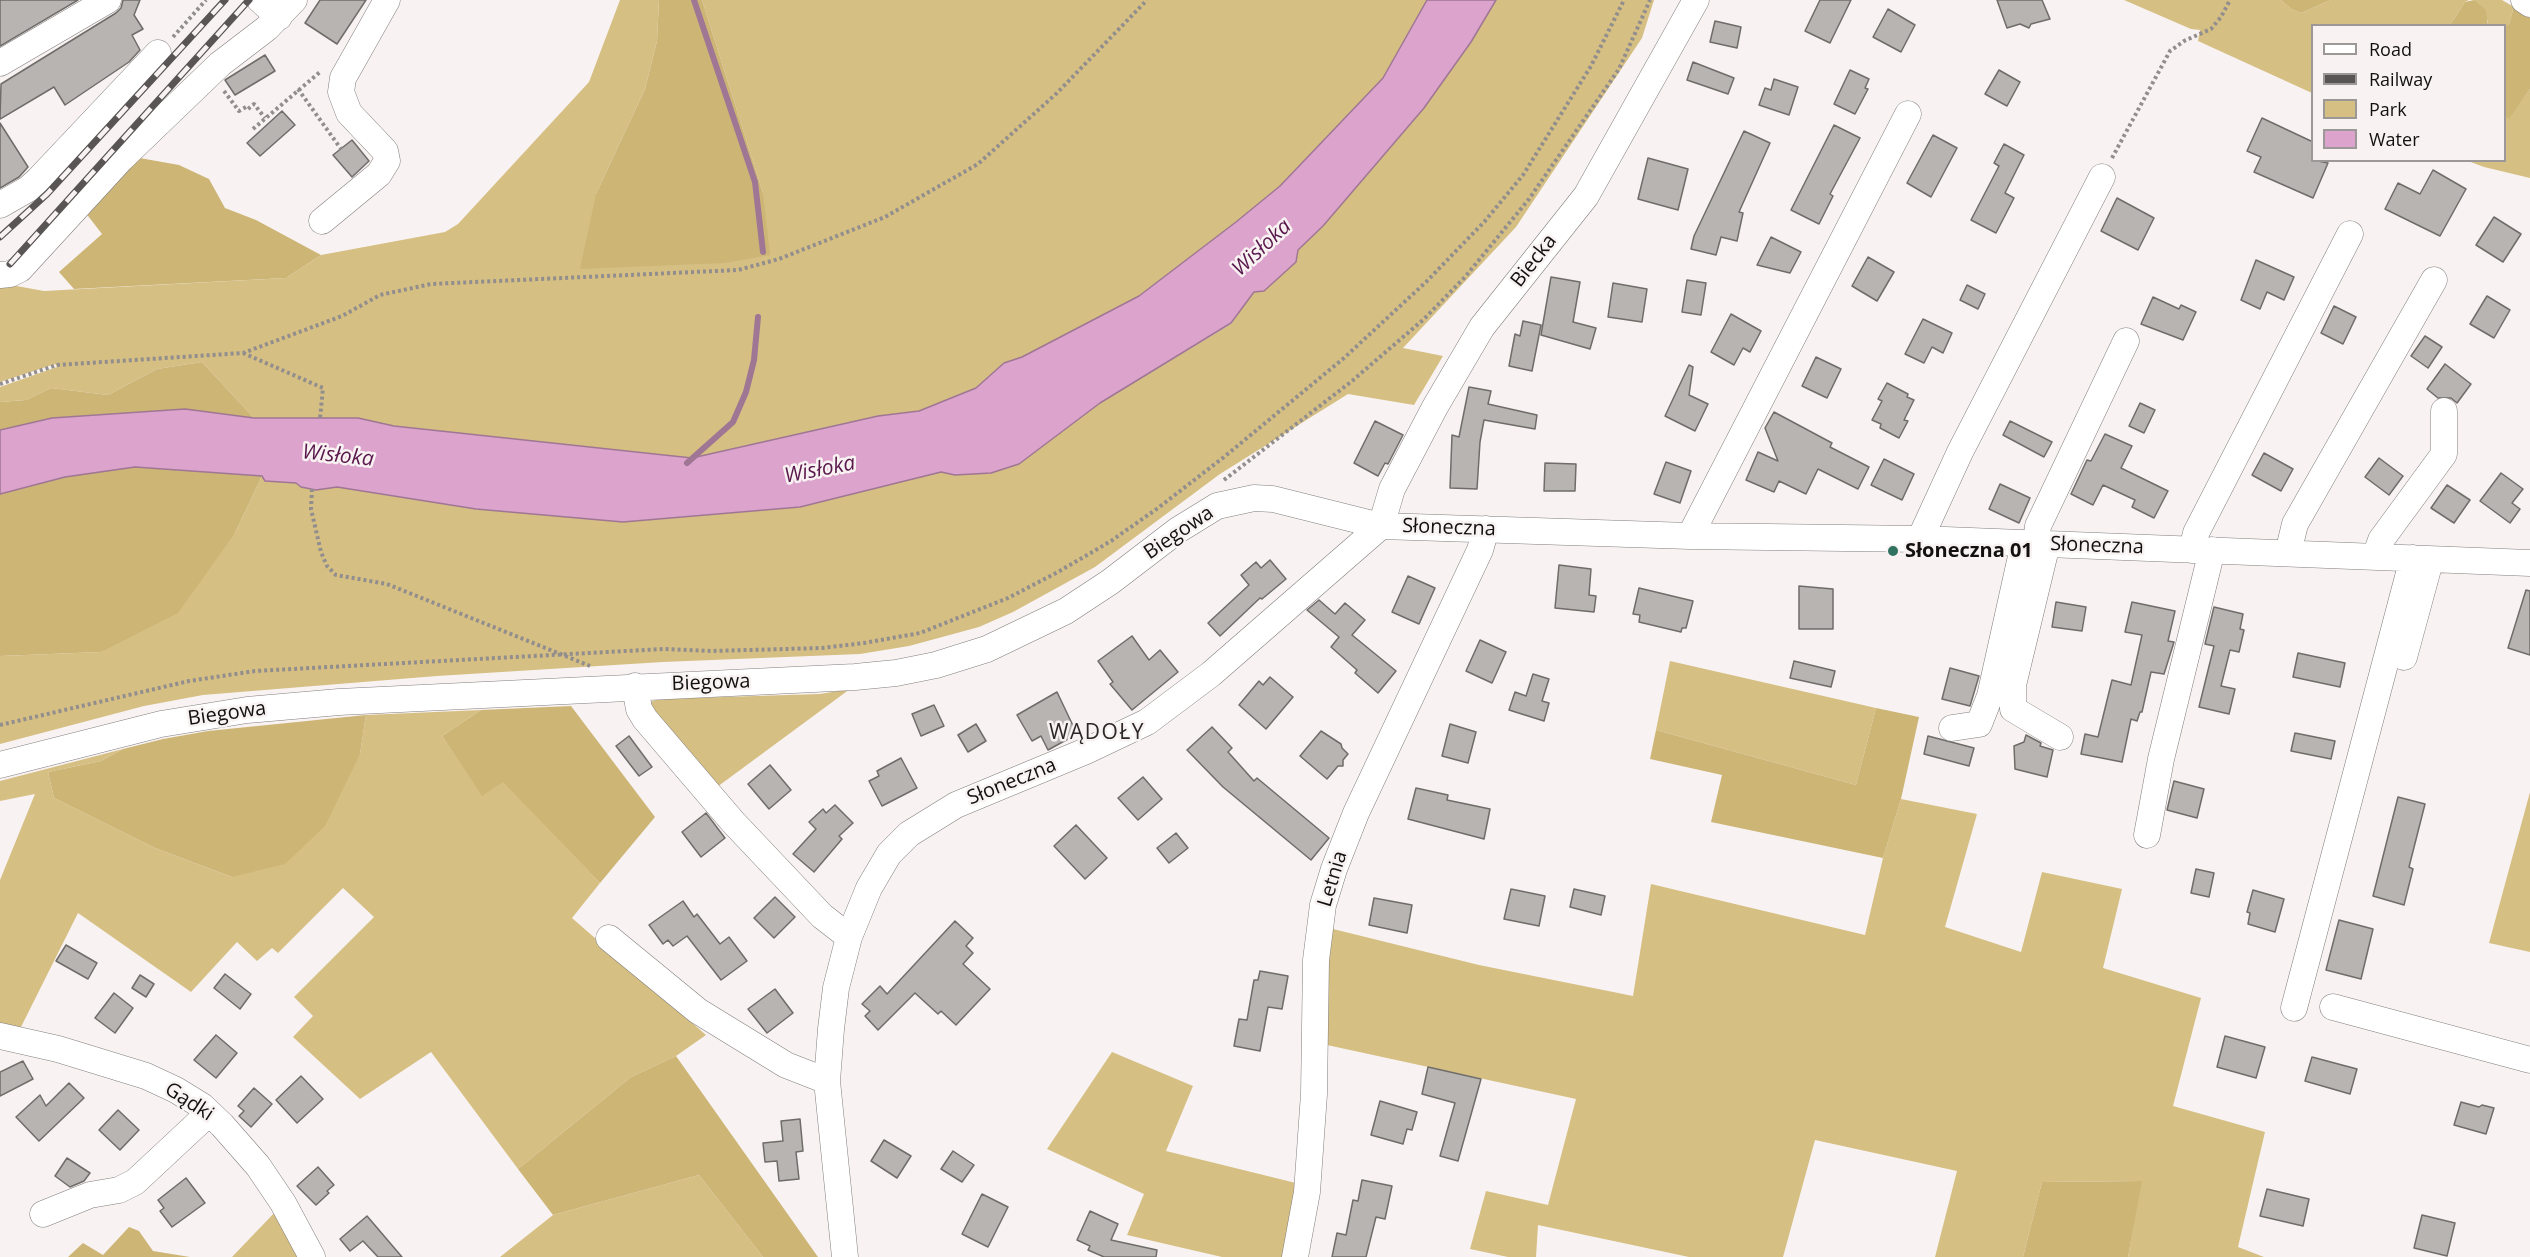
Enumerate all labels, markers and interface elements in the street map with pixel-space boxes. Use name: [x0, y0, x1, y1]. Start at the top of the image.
legend: [2311, 24, 2506, 162]
text: Road: [2369, 37, 2412, 61]
text: Railway: [2369, 67, 2432, 91]
text: Park: [2369, 97, 2407, 121]
text: Water: [2369, 127, 2420, 151]
water label: Wisłoka: [1227, 214, 1297, 282]
street label: Biecka: [1506, 230, 1562, 292]
water label: Wisłoka: [301, 440, 375, 472]
water label: Wisłoka: [782, 451, 858, 489]
street label: Biegowa: [1140, 501, 1218, 565]
street label: Słoneczna: [1402, 514, 1496, 542]
street label: Słoneczna: [2050, 532, 2144, 560]
place label: Słoneczna 01: [1905, 539, 2033, 563]
marker: Słoneczna 01: [1886, 544, 1900, 558]
street label: Biegowa: [671, 670, 751, 696]
street label: Biegowa: [186, 697, 268, 731]
district label: WĄDOŁY: [1049, 720, 1145, 746]
street label: Słoneczna: [964, 753, 1060, 811]
street label: Letnia: [1313, 848, 1353, 910]
street label: Gądki: [160, 1077, 218, 1127]

